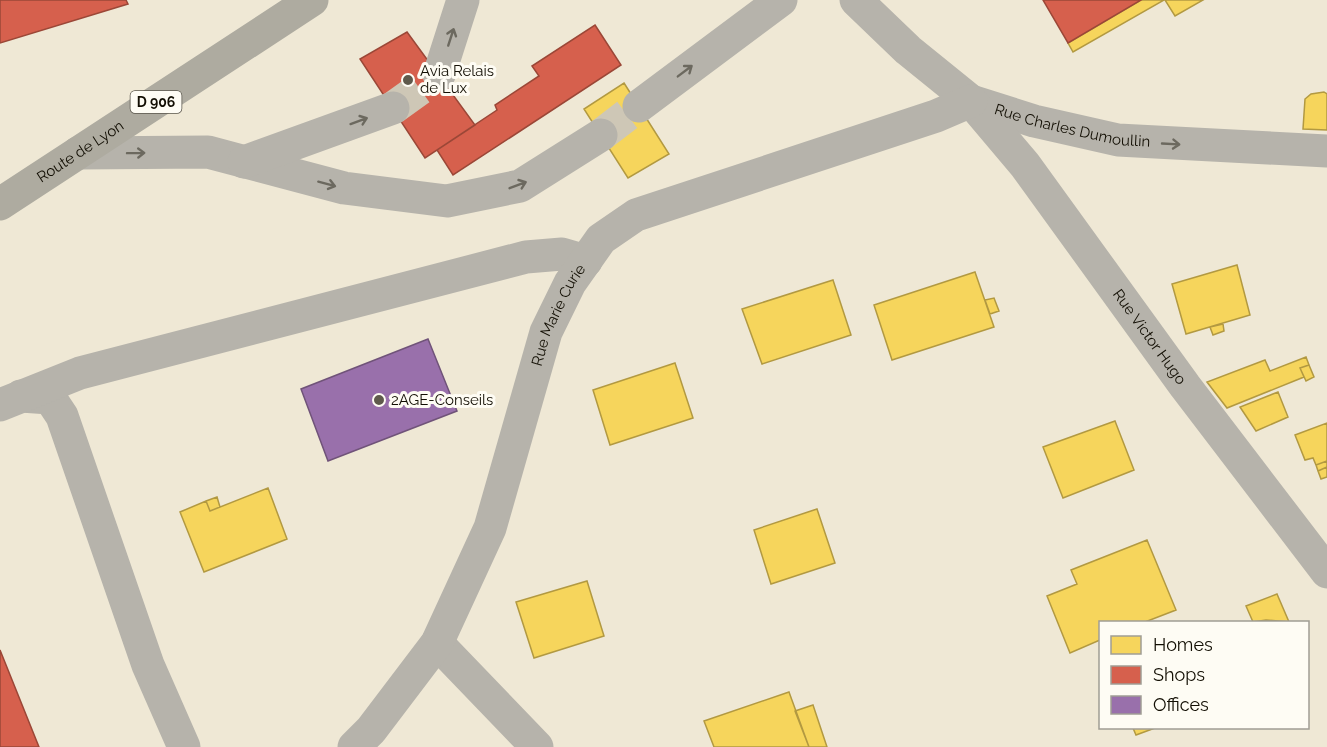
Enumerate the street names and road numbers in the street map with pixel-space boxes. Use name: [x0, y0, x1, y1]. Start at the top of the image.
road number: D 906: [130, 91, 182, 113]
street label: Rue Charles Dumoullin: [992, 100, 1151, 151]
street label: Route de Lyon: [34, 117, 127, 186]
street label: Rue Marie Curie: [528, 261, 589, 368]
street label: Rue Victor Hugo: [1109, 286, 1190, 388]

